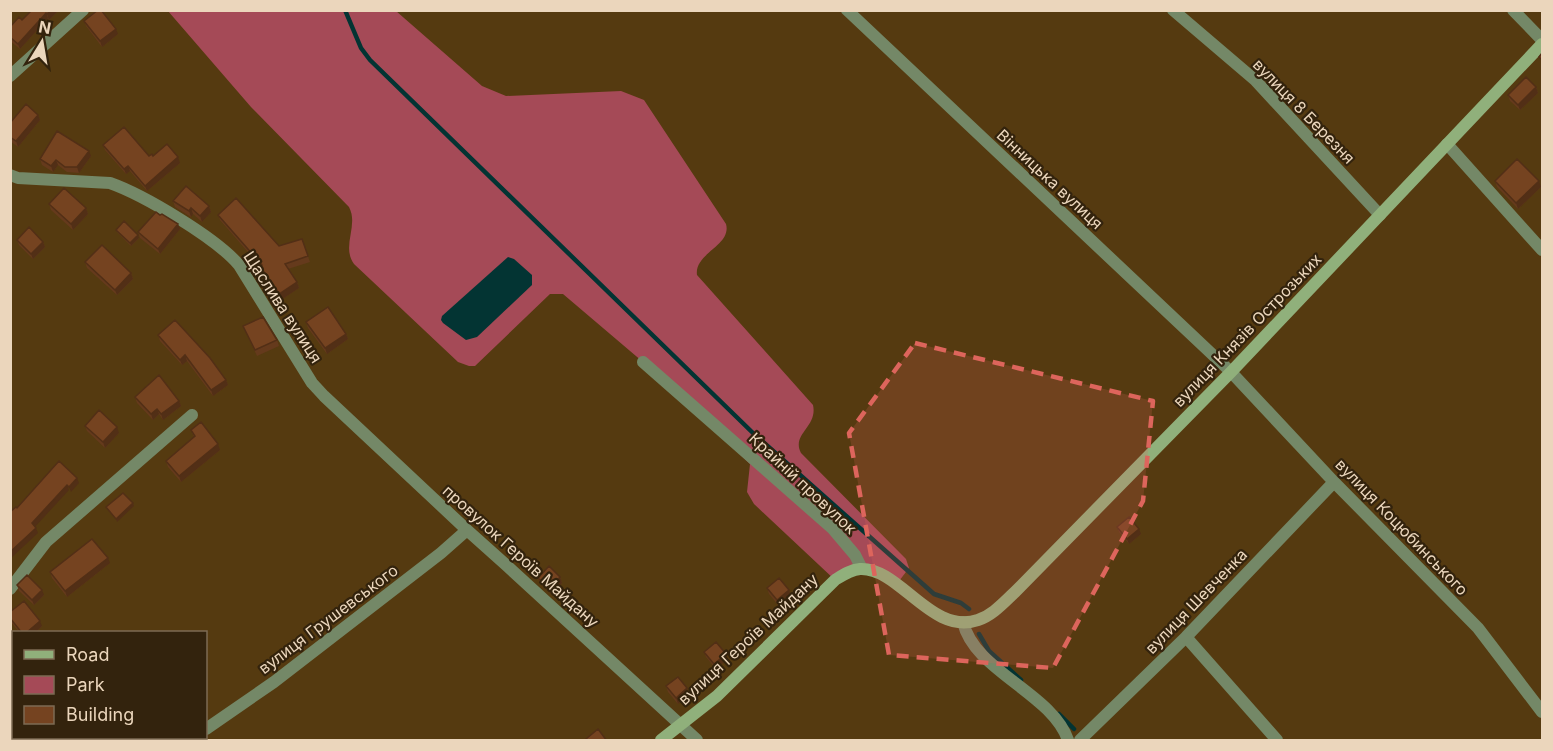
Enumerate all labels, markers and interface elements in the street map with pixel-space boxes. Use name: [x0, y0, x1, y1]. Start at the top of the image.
north arrow: [12, 12, 72, 72]
text: N: [37, 16, 53, 38]
street label: вулиця 8 Березня: [1249, 54, 1359, 168]
street label: Вінницька вулиця: [993, 125, 1107, 233]
street label: Щаслива вулиця: [239, 247, 327, 367]
street label: вулиця Князів Острозьких: [1168, 249, 1326, 411]
street label: Крайній провулок: [745, 428, 861, 538]
street label: вулиця Коцюбинського: [1331, 454, 1473, 600]
street label: провулок Героїв Майдану: [439, 481, 603, 631]
street label: вулиця Шевченка: [1141, 544, 1251, 658]
street label: вулиця Грушевського: [254, 560, 402, 678]
street label: вулиця Героїв Майдану: [674, 569, 822, 709]
legend: [12, 631, 207, 739]
text: Road: [66, 644, 109, 665]
text: Park: [66, 674, 105, 695]
text: Building: [66, 704, 134, 725]

